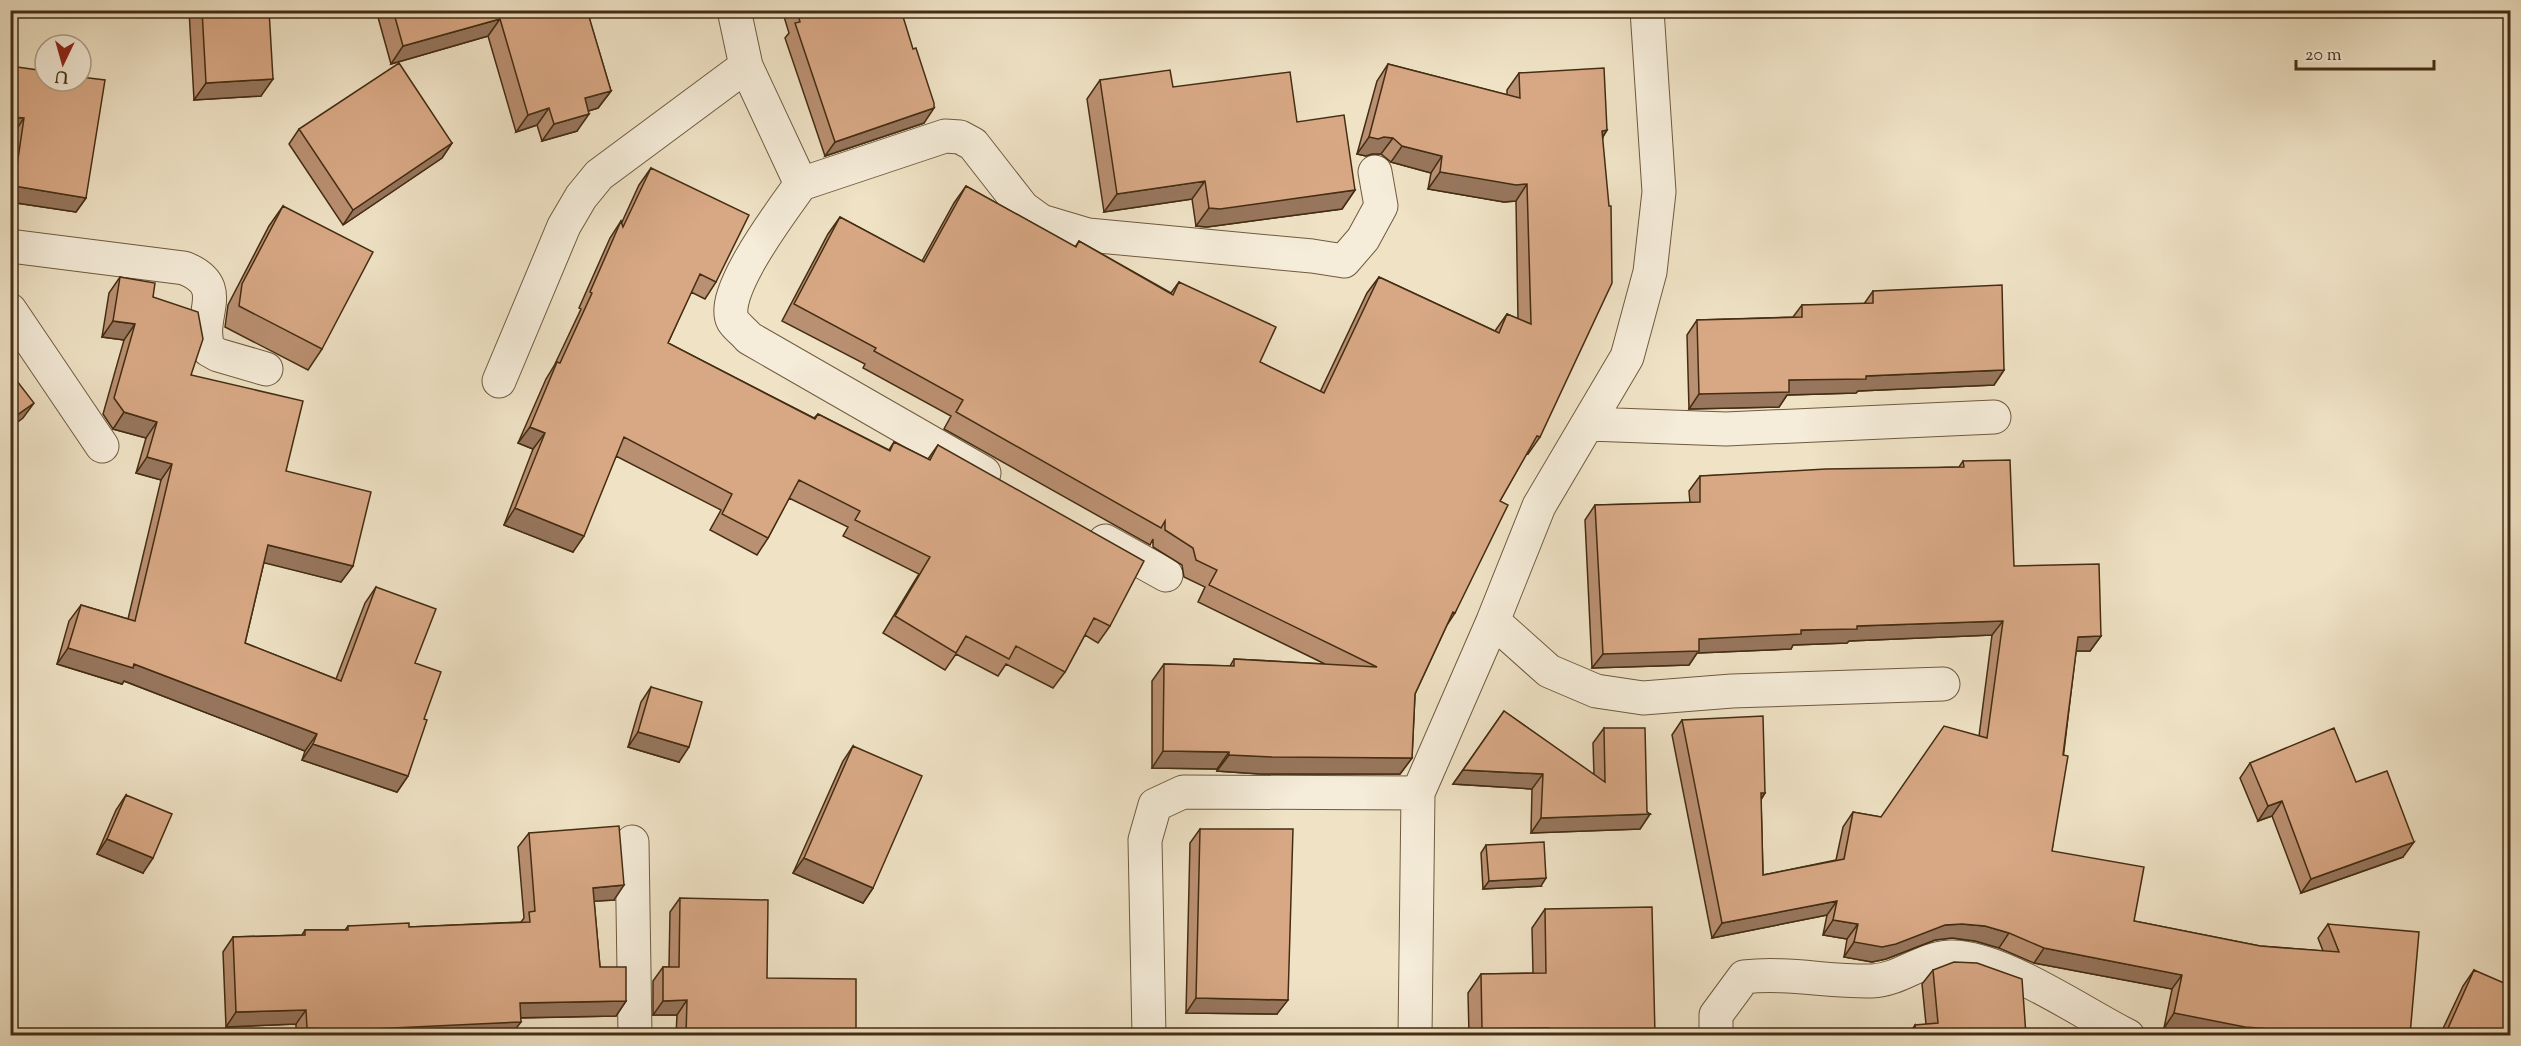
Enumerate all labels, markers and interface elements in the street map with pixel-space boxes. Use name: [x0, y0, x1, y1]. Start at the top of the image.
north arrow: [33, 33, 93, 93]
scale bar: [2296, 33, 2434, 71]
text: 20 m: [2305, 43, 2342, 69]
text: U: [53, 63, 69, 87]

